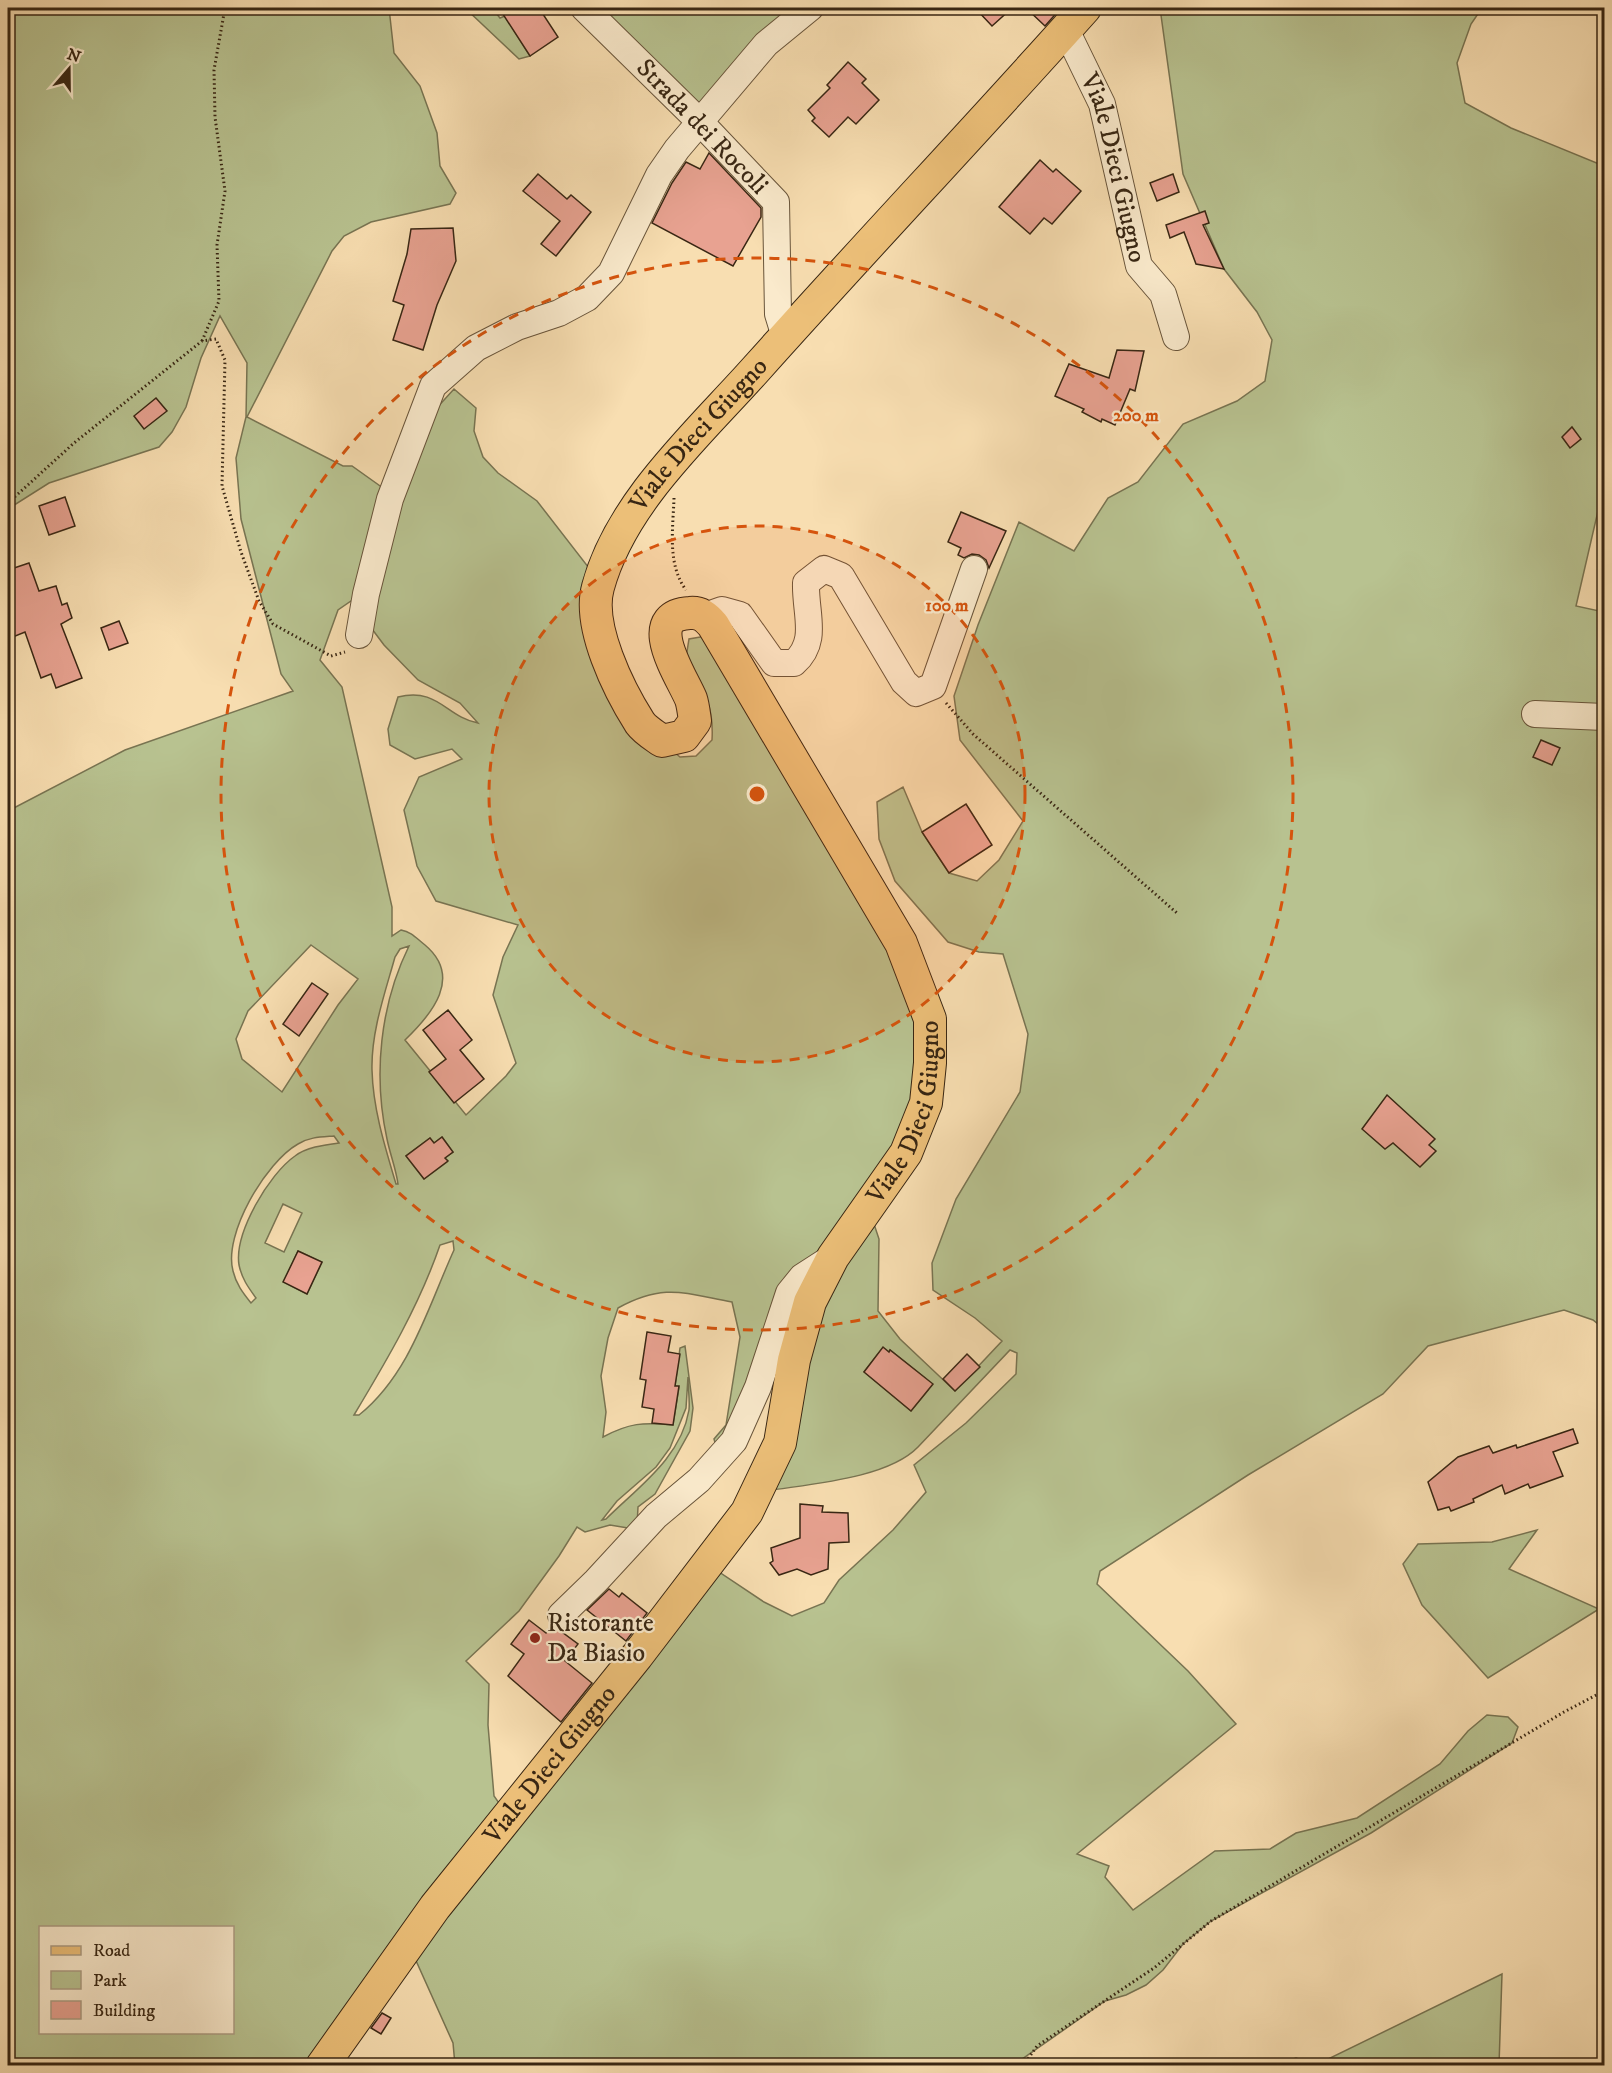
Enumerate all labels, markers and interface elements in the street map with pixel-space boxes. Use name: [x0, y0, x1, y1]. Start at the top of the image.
north arrow: [39, 39, 99, 99]
text: N: [64, 44, 83, 67]
street label: Strada dei Rocoli: [629, 52, 775, 202]
street label: Viale Dieci Giugno: [1072, 67, 1154, 266]
street label: Viale Dieci Giugno: [621, 350, 775, 519]
text: 200 m: [1113, 405, 1159, 427]
text: 100 m: [925, 595, 969, 617]
centre of rings: [747, 784, 767, 804]
street label: Viale Dieci Giugno: [858, 1021, 947, 1211]
place label: Ristorante Da Biasio: [547, 1607, 654, 1670]
marker: Ristorante Da Biasio: [528, 1631, 542, 1645]
street label: Viale Dieci Giugno: [475, 1678, 624, 1851]
legend: [39, 1926, 234, 2034]
text: Road: [93, 1940, 130, 1962]
text: Park: [93, 1970, 127, 1992]
text: Building: [93, 2000, 155, 2022]

